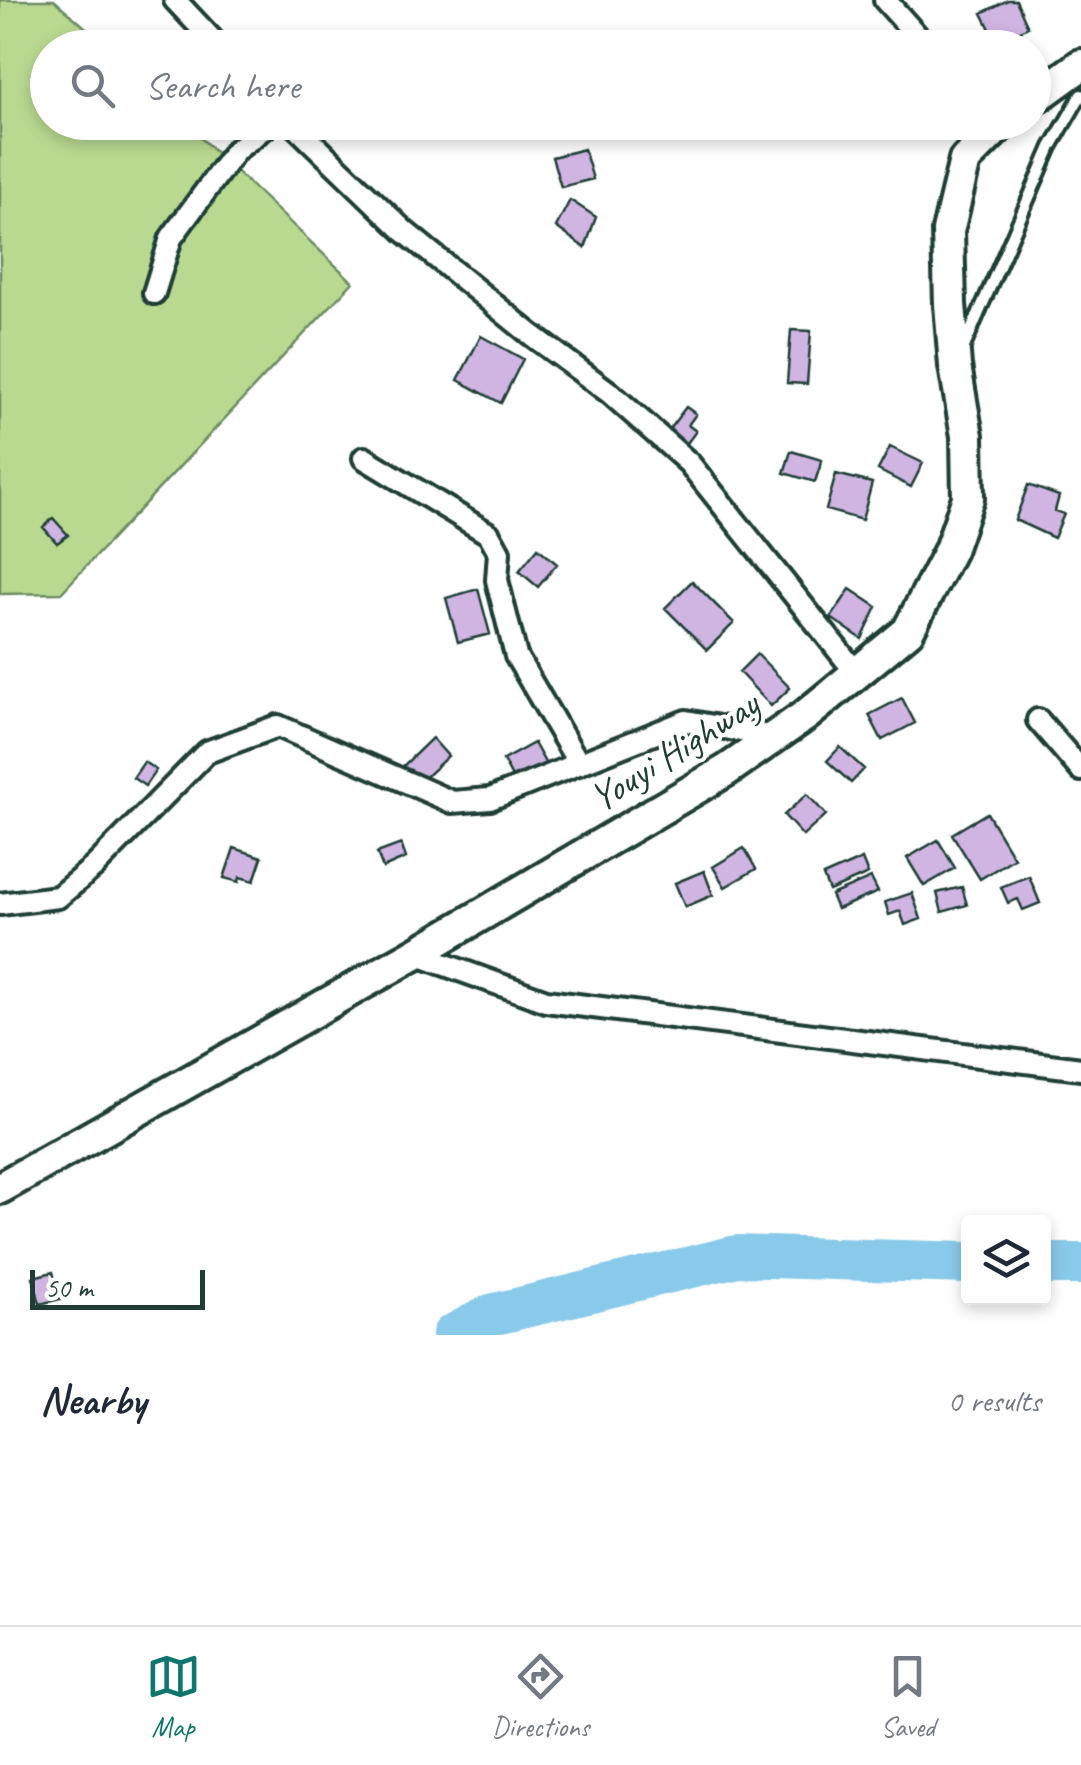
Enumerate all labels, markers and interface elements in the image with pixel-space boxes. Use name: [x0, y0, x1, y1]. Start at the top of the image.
search box: [30, 30, 1051, 140]
icon: search: [65, 58, 120, 113]
text: Search here: [145, 62, 300, 109]
street label: Youyi Highway: [580, 678, 770, 823]
map controls: [961, 1215, 1051, 1305]
button: layers: [961, 1215, 1051, 1305]
scale bar: [30, 1265, 205, 1310]
text: 50 m: [45, 1270, 93, 1305]
text: Nearby: [40, 1374, 146, 1427]
text: 0 results: [947, 1380, 1041, 1421]
tab: Map: [146, 1649, 201, 1744]
tab: Directions: [492, 1649, 589, 1744]
tab: Saved: [880, 1649, 935, 1744]

